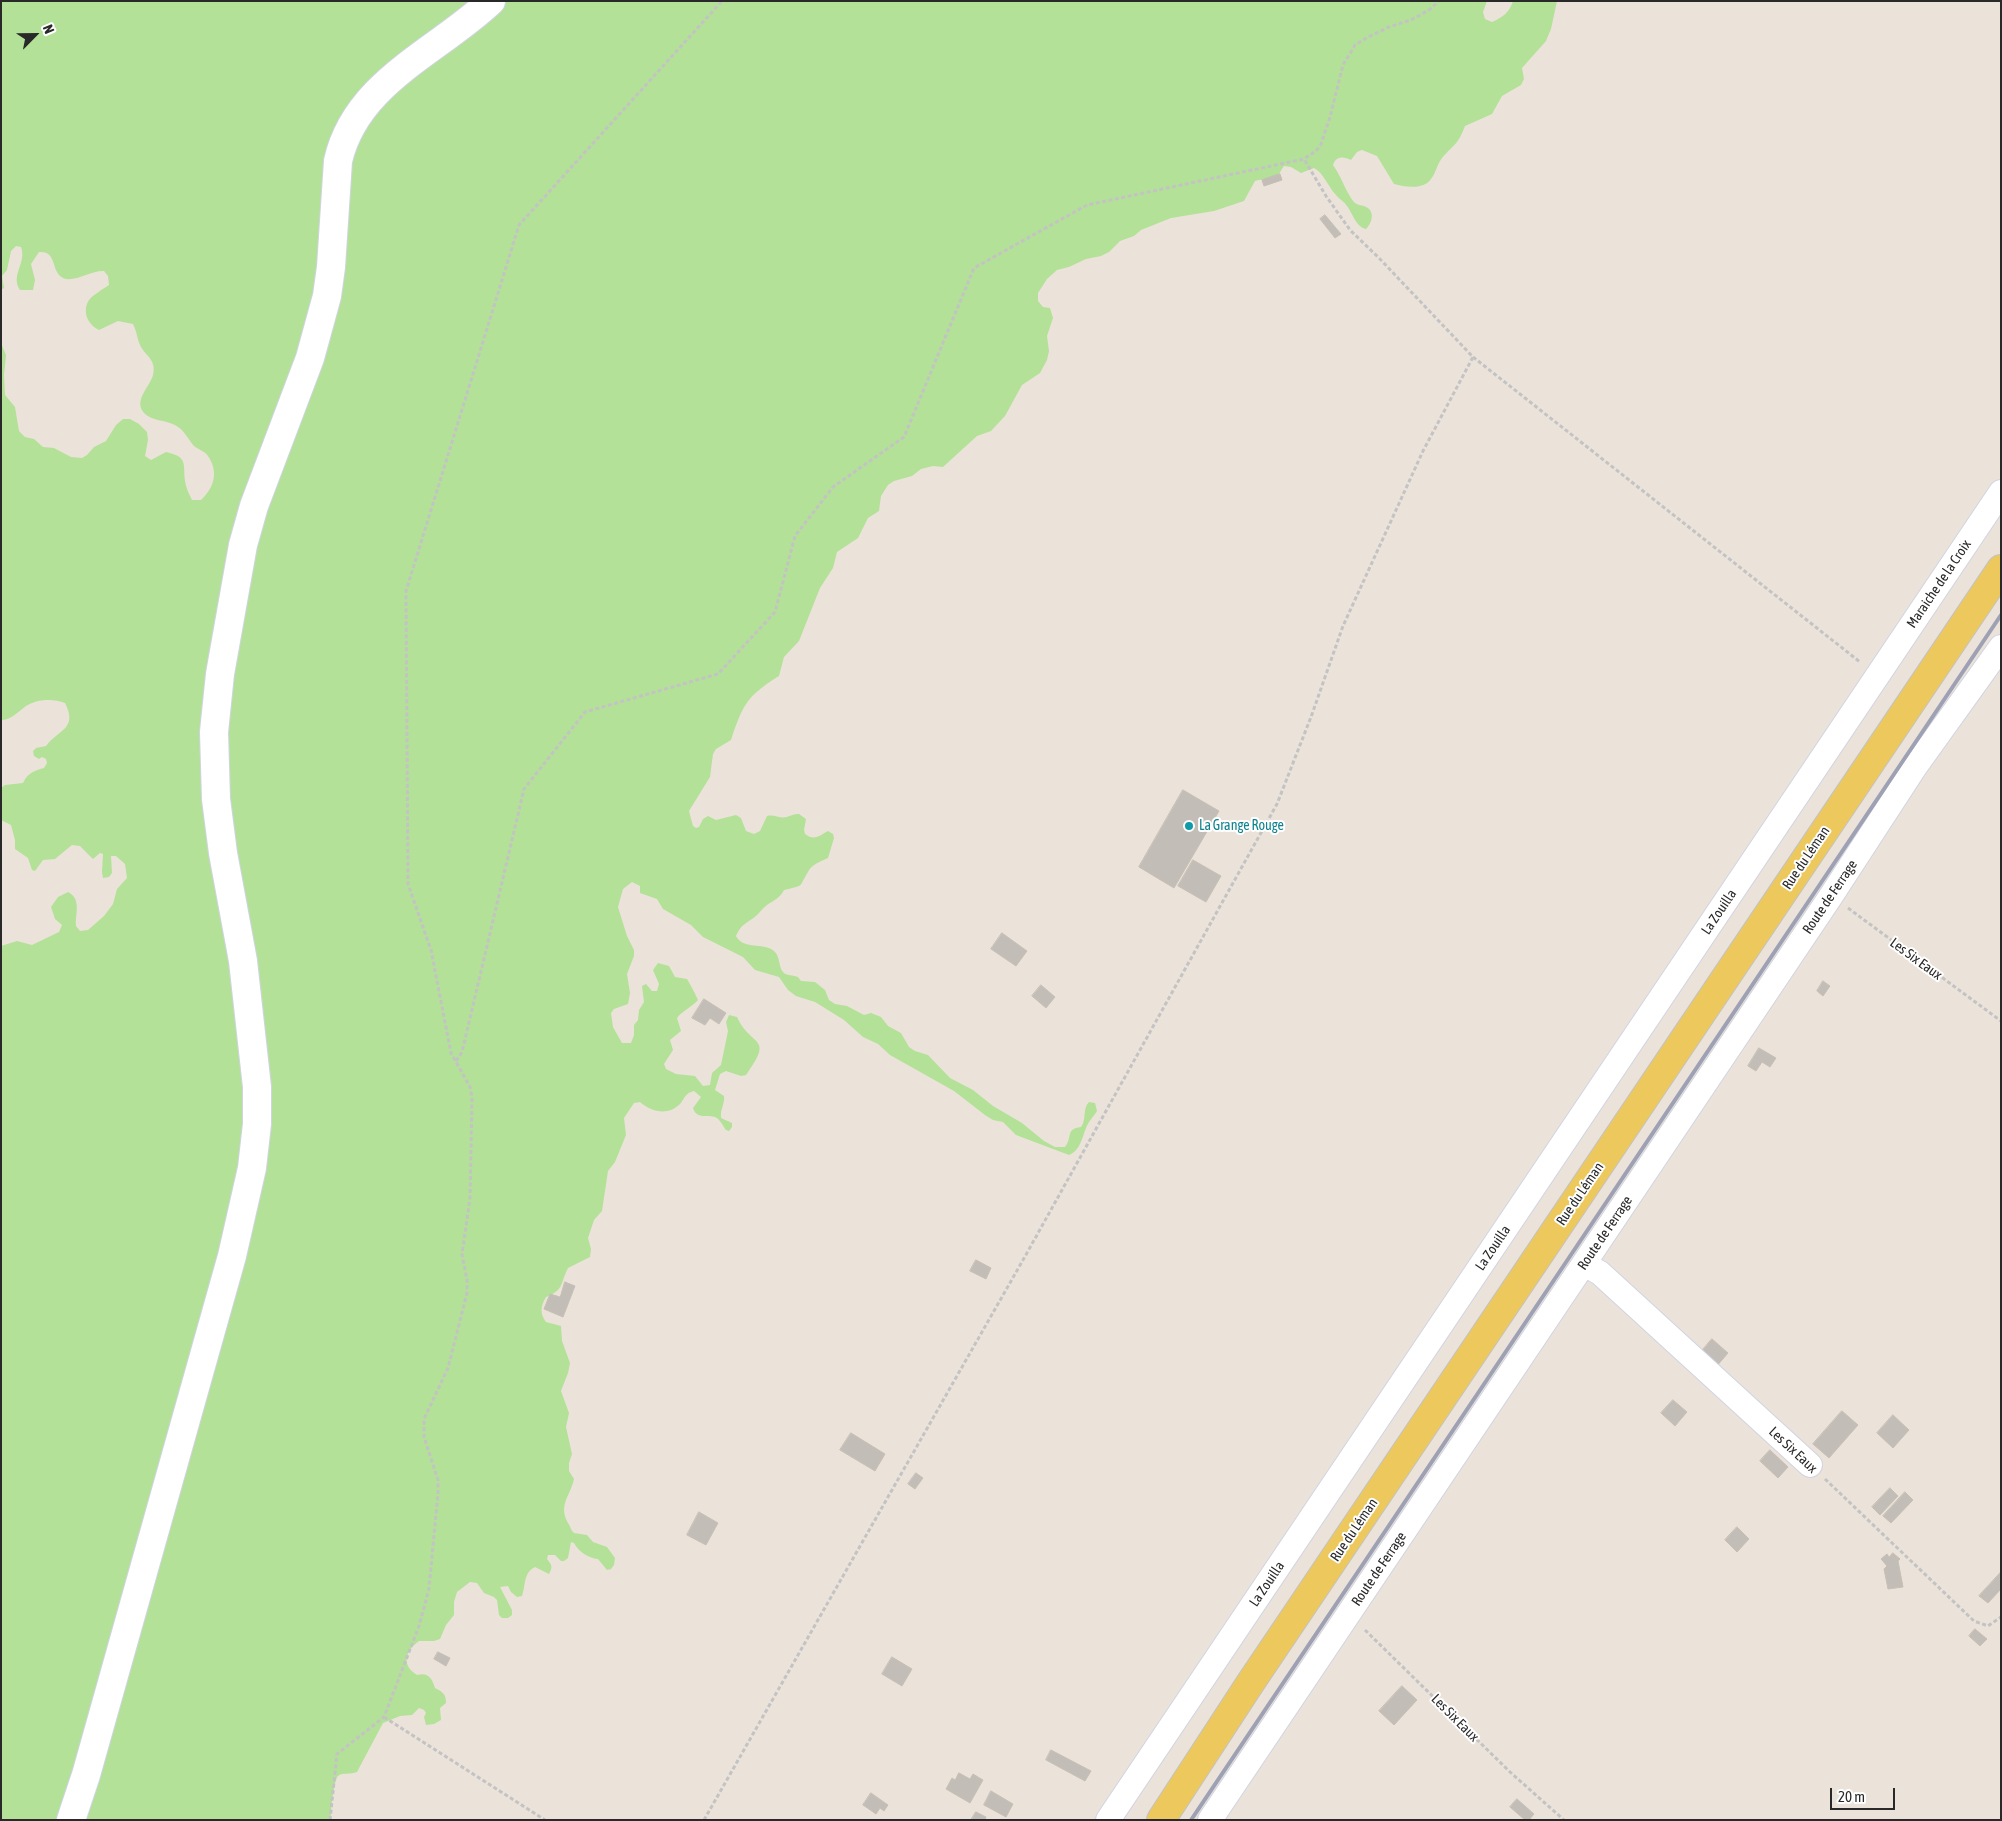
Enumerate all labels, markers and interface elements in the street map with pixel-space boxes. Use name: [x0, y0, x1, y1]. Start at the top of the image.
north arrow: [10, 10, 60, 60]
text: N: [40, 22, 58, 36]
street label: Maraiche de la Croix: [1903, 537, 1975, 631]
place label: La Grange Rouge: [1199, 818, 1284, 834]
marker: La Grange Rouge: [1183, 820, 1195, 832]
street label: Rue du Léman: [1779, 823, 1833, 893]
street label: Route de Ferrage: [1799, 857, 1861, 937]
street label: La Zouilla: [1698, 886, 1740, 938]
street label: Les Six Eaux: [1887, 935, 1945, 983]
street label: Rue du Léman: [1553, 1159, 1607, 1229]
street label: Route de Ferrage: [1574, 1193, 1636, 1273]
street label: La Zouilla: [1472, 1222, 1514, 1274]
street label: Les Six Eaux: [1765, 1423, 1821, 1477]
street label: Rue du Léman: [1327, 1495, 1381, 1565]
street label: Route de Ferrage: [1348, 1529, 1410, 1609]
street label: La Zouilla: [1246, 1558, 1288, 1610]
street label: Les Six Eaux: [1428, 1691, 1482, 1745]
scale bar: [1832, 1778, 1897, 1810]
text: 20 m: [1838, 1788, 1865, 1805]

